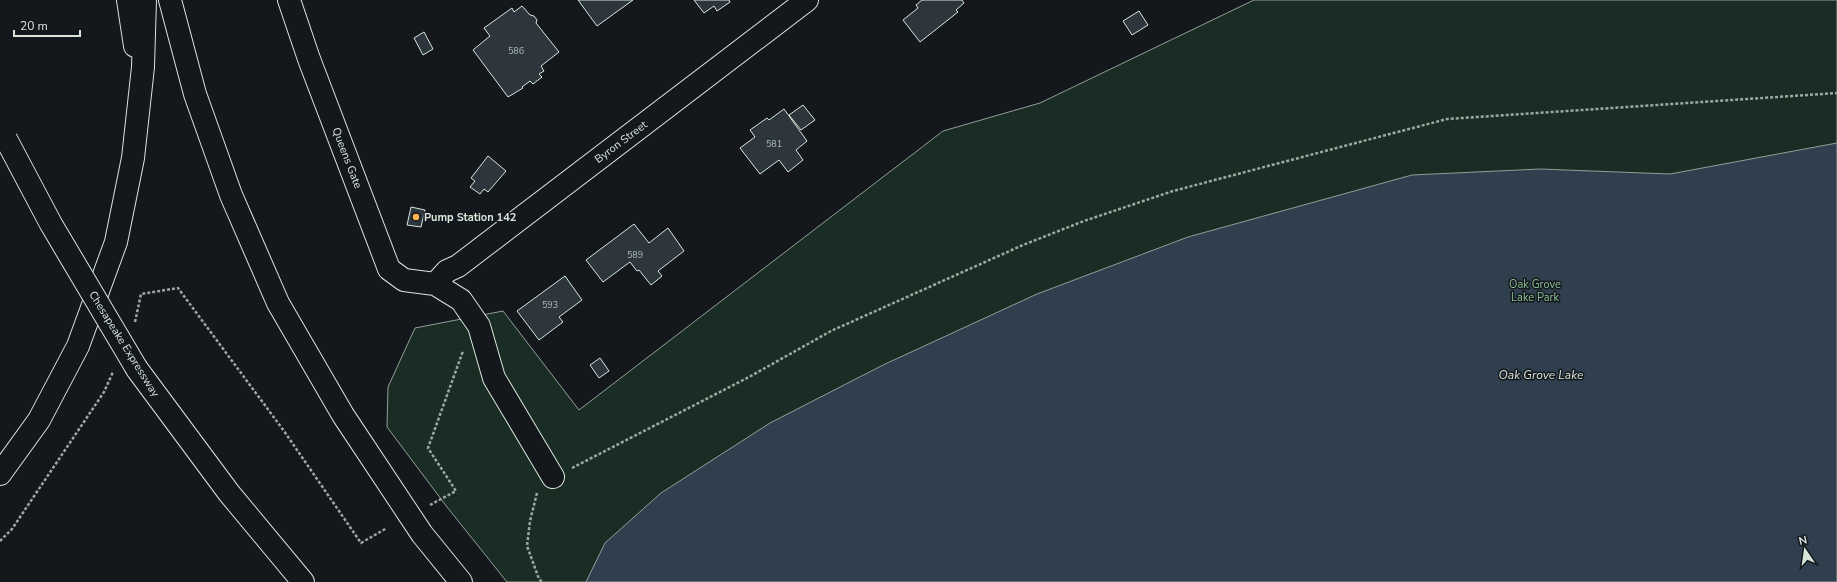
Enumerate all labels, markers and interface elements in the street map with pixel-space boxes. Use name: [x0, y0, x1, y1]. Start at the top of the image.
scale bar: [14, 12, 80, 38]
text: 20 m: [20, 18, 48, 34]
house number: 586: [508, 45, 524, 57]
street label: Byron Street: [592, 117, 650, 167]
street label: Queens Gate: [329, 125, 366, 191]
house number: 581: [766, 138, 782, 150]
place label: Pump Station 142: [424, 210, 517, 225]
marker: Pump Station 142: [411, 212, 421, 222]
house number: 589: [627, 249, 643, 261]
park label: Oak Grove Lake Park: [1509, 277, 1561, 305]
street label: Chesapeake Expressway: [85, 288, 163, 400]
house number: 593: [542, 299, 558, 311]
water label: Oak Grove Lake: [1499, 367, 1584, 383]
north arrow: [1785, 530, 1825, 570]
text: N: [1797, 533, 1809, 549]

